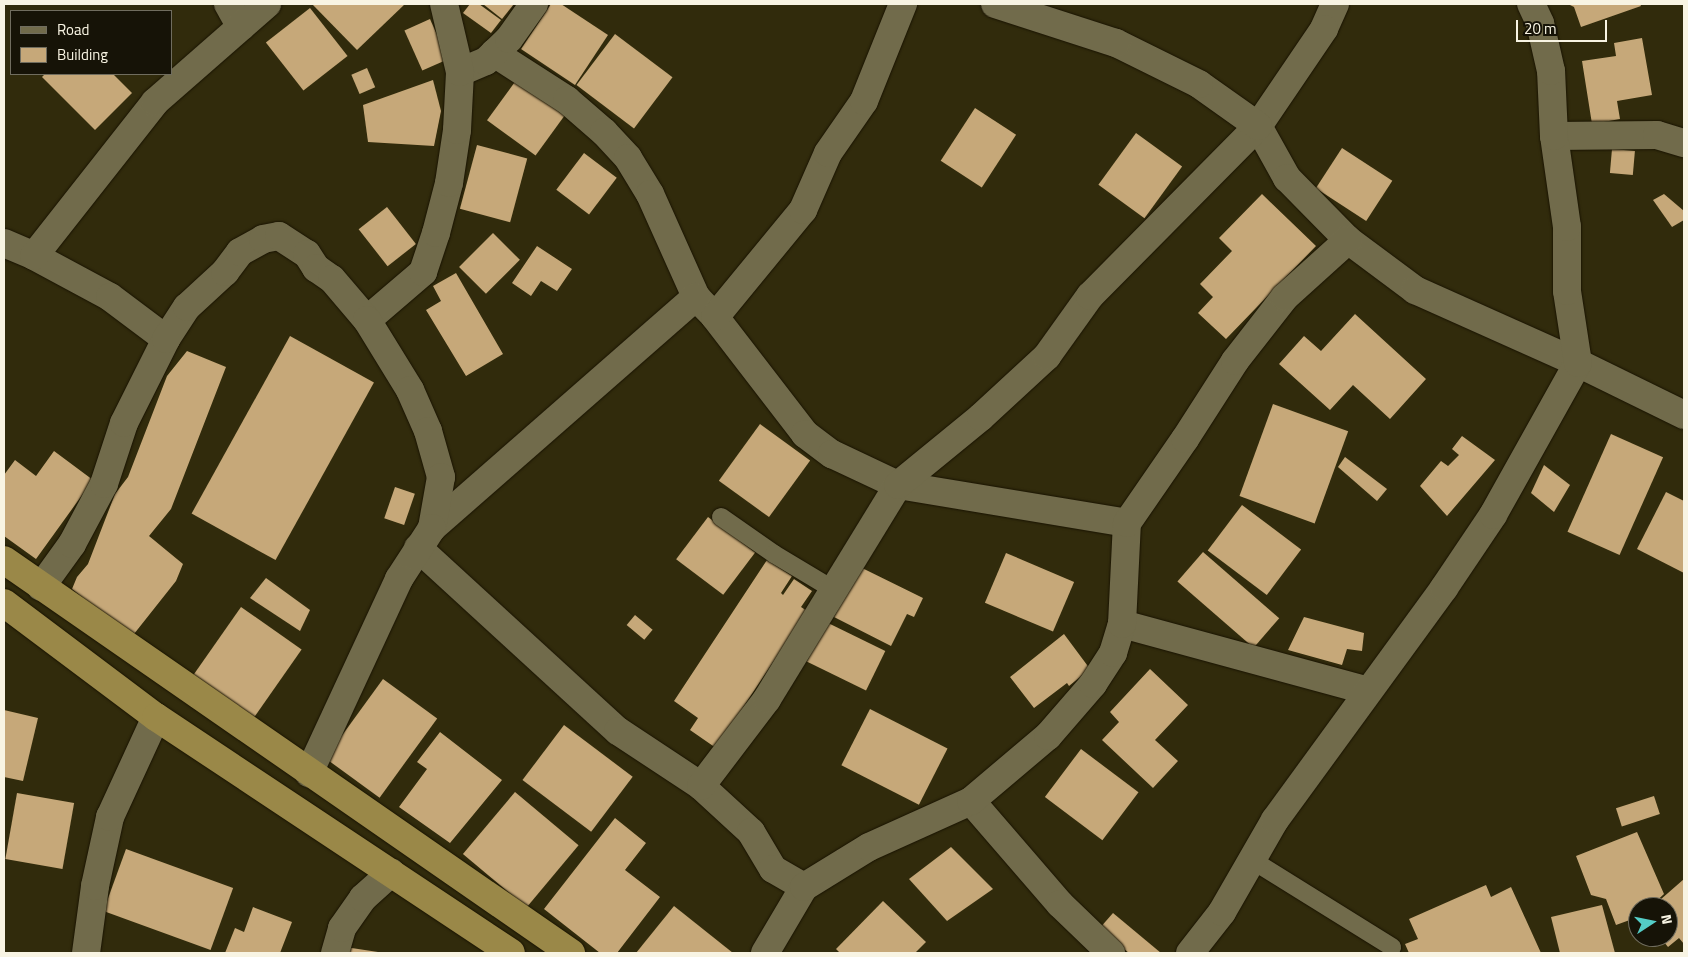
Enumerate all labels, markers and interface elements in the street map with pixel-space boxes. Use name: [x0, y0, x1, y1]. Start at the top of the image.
legend: [10, 10, 172, 75]
scale bar: [1518, 10, 1609, 42]
text: 20 m: [1524, 17, 1557, 40]
text: Road: [57, 18, 89, 41]
text: Building: [57, 43, 108, 66]
north arrow: [1628, 897, 1678, 947]
text: N: [1656, 912, 1678, 926]

